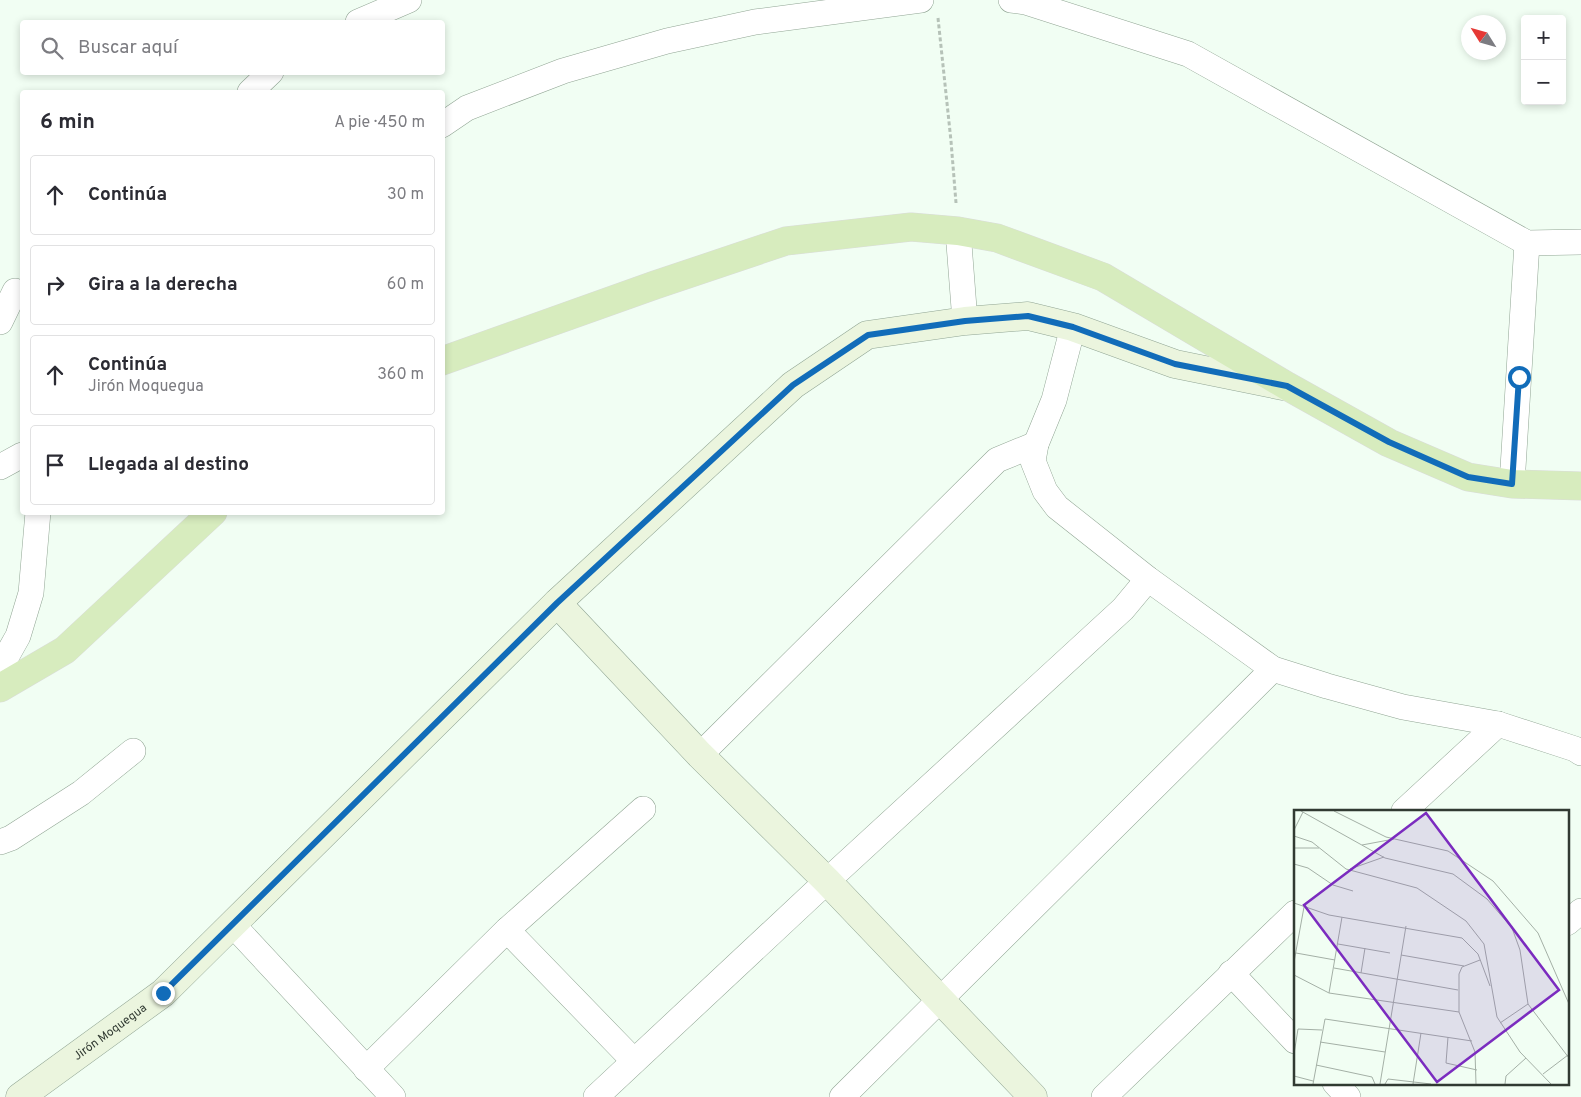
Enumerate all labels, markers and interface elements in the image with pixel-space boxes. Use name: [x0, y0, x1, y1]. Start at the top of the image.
north arrow: [1461, 15, 1506, 60]
map controls: [1521, 15, 1566, 105]
button: +: [1521, 15, 1566, 60]
search box: [20, 20, 445, 75]
icon: search: [38, 34, 66, 62]
text: Buscar aquí: [78, 36, 178, 60]
button: −: [1521, 60, 1566, 105]
text: 6 min: [40, 109, 95, 136]
text: A pie · 450 m: [334, 113, 425, 133]
icon: ahead: [41, 181, 69, 209]
text: Continúa: [88, 183, 167, 207]
text: 30 m: [387, 185, 424, 205]
icon: right: [41, 271, 69, 299]
text: Gira a la derecha: [88, 273, 238, 297]
text: 60 m: [387, 275, 424, 295]
text: Continúa: [88, 353, 167, 377]
icon: ahead: [41, 361, 69, 389]
text: 360 m: [377, 365, 424, 385]
route start: [1508, 366, 1531, 389]
text: Jirón Moquegua: [88, 377, 204, 397]
icon: arrive: [41, 451, 69, 479]
text: Llegada al destino: [88, 453, 249, 477]
inset map: [1294, 810, 1568, 1084]
route end: [152, 982, 175, 1005]
street label: Jirón Moquegua: [70, 1000, 150, 1065]

